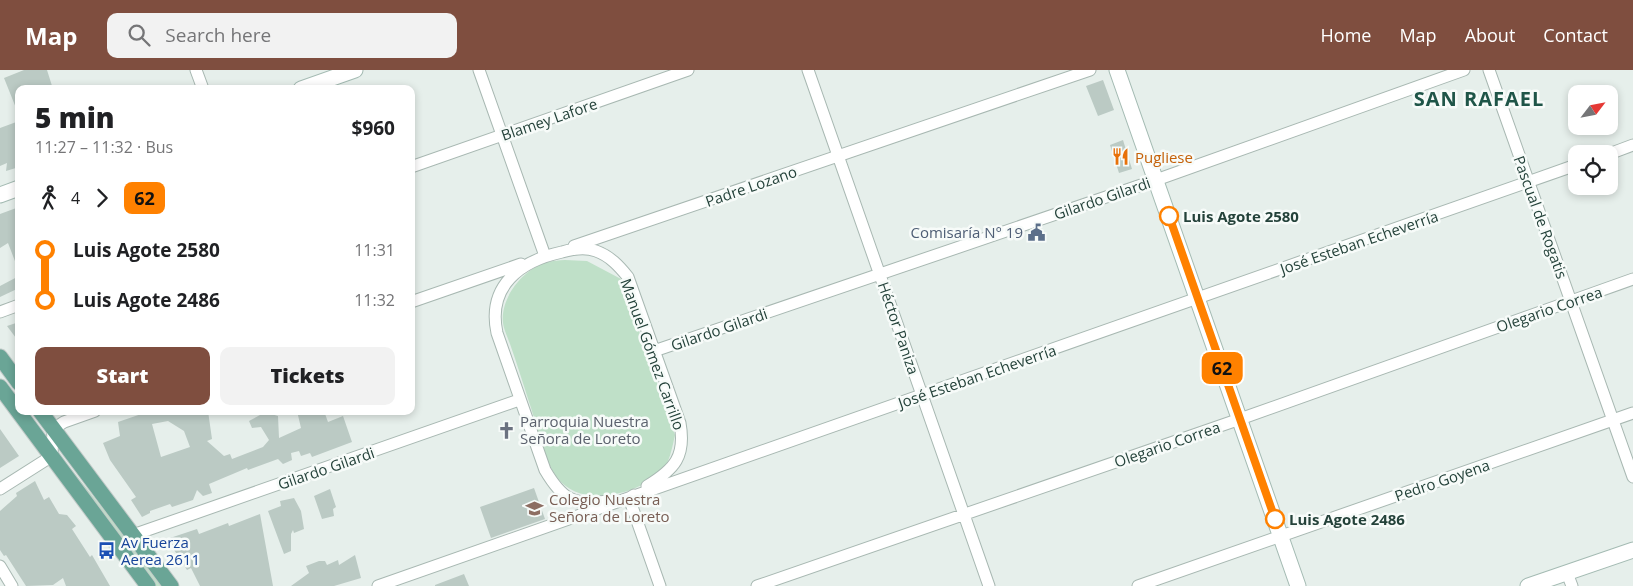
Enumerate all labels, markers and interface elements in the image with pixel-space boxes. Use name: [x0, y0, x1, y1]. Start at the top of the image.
search box: [107, 13, 457, 58]
text: Map: [25, 19, 77, 52]
icon: search: [125, 21, 153, 49]
text: Search here: [165, 22, 271, 48]
text: Home: [1321, 23, 1371, 47]
text: Map: [1399, 23, 1437, 47]
text: About: [1465, 23, 1515, 47]
text: Contact: [1543, 23, 1608, 47]
district label: SAN RAFAEL: [1414, 85, 1544, 112]
north arrow: [1568, 85, 1618, 135]
map controls: [1568, 85, 1618, 195]
street label: Blamey Lafore: [498, 93, 600, 145]
text: 5 min: [35, 98, 115, 136]
text: $960: [352, 115, 395, 141]
text: 11:27 – 11:32 · Bus: [35, 136, 173, 158]
button: locate: [1568, 145, 1618, 195]
restaurant icon: Pugliese: [1111, 147, 1131, 167]
place label: Pugliese: [1135, 147, 1193, 167]
street label: Pascual de Rogatis: [1509, 153, 1573, 281]
street label: Padre Lozano: [703, 161, 799, 211]
street label: Gilardo Gilardi: [1051, 172, 1153, 224]
icon: walk: [35, 184, 63, 212]
icon: forward: [88, 184, 116, 212]
text: 62: [134, 186, 155, 210]
text: 4: [71, 187, 80, 209]
marker: Luis Agote 2580: [1159, 206, 1179, 226]
place label: Luis Agote 2580: [1183, 206, 1299, 226]
street label: José Esteban Echeverría: [1275, 206, 1441, 279]
place label: Comisaría N° 19: [910, 222, 1023, 242]
public building icon: Comisaría N° 19: [1027, 222, 1047, 242]
text: Luis Agote 2580: [73, 237, 220, 263]
text: 11:31: [354, 239, 395, 261]
street label: Manuel Gómez Carrillo: [616, 275, 690, 433]
street label: Héctor Paniza: [874, 279, 924, 377]
street label: Olegario Correa: [1493, 282, 1605, 336]
text: Luis Agote 2486: [73, 287, 220, 313]
text: 11:32: [354, 289, 395, 311]
street label: Gilardo Gilardi: [668, 303, 770, 355]
street label: José Esteban Echeverría: [893, 340, 1059, 413]
button: Start: [35, 347, 210, 405]
button: Tickets: [220, 347, 395, 405]
line badge: 62: [1200, 352, 1244, 384]
text: 62: [1212, 356, 1232, 380]
place label: Parroquia Nuestra Señora de Loreto: [520, 411, 649, 448]
street label: Olegario Correa: [1111, 417, 1223, 471]
church icon: Parroquia Nuestra Señora de Loreto: [496, 420, 516, 440]
street label: Gilardo Gilardi: [275, 442, 377, 494]
street label: Pedro Goyena: [1392, 454, 1492, 506]
place label: Colegio Nuestra Señora de Loreto: [549, 489, 670, 526]
school or university icon: Colegio Nuestra Señora de Loreto: [525, 498, 545, 518]
marker: Luis Agote 2486: [1265, 509, 1285, 529]
place label: Luis Agote 2486: [1289, 509, 1405, 529]
place label: Av Fuerza Aerea 2611: [121, 532, 200, 569]
bus stop icon: Av Fuerza Aerea 2611: [97, 541, 117, 561]

